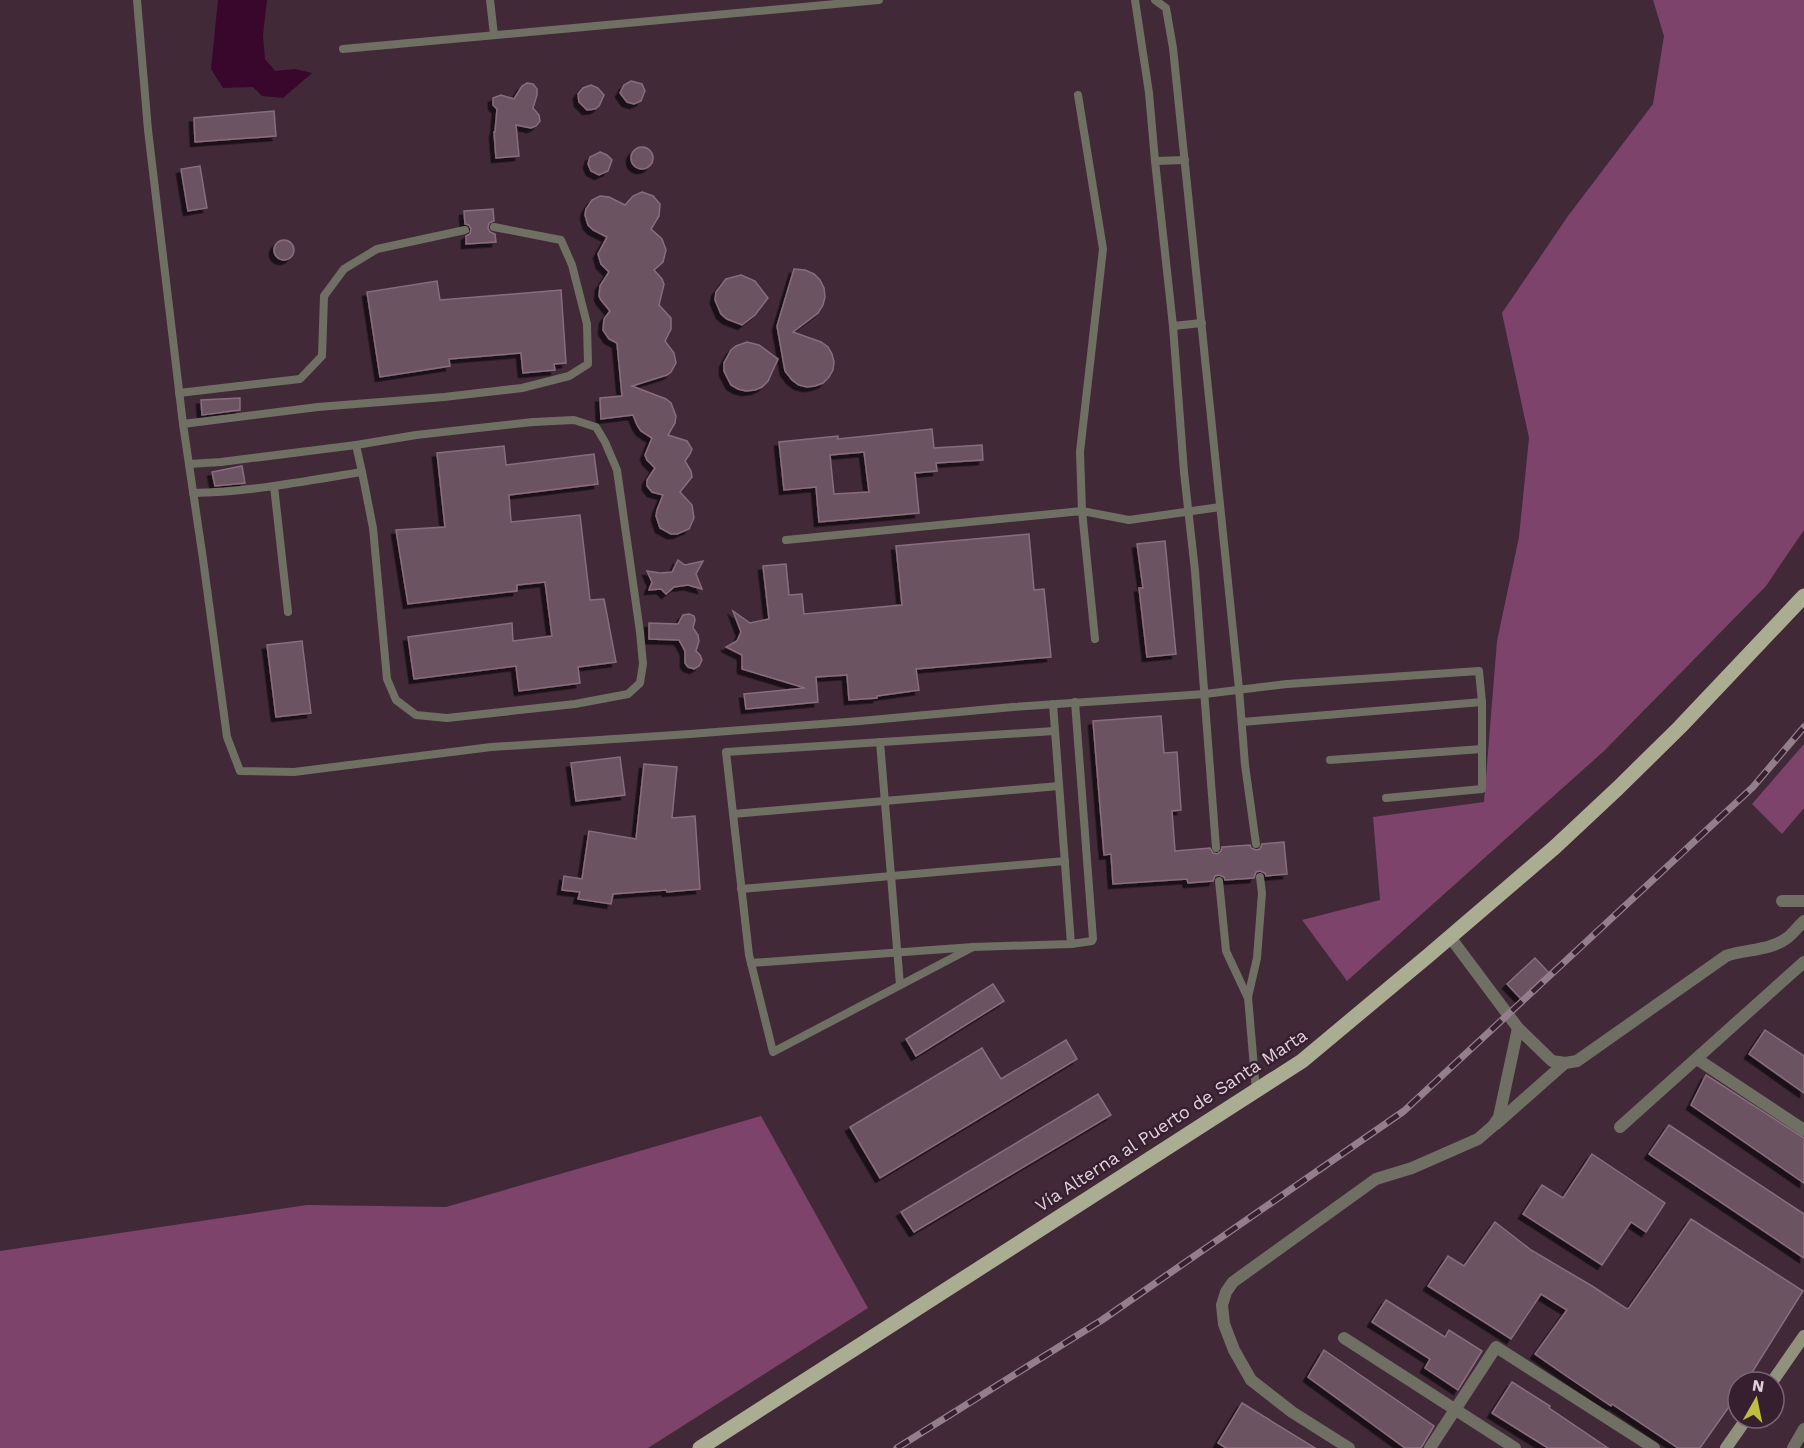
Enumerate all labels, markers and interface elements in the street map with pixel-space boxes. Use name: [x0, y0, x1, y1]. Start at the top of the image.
street label: Vía Alterna al Puerto de Santa Marta: [1031, 1024, 1311, 1216]
north arrow: [1726, 1370, 1786, 1430]
text: N: [1751, 1375, 1766, 1396]

